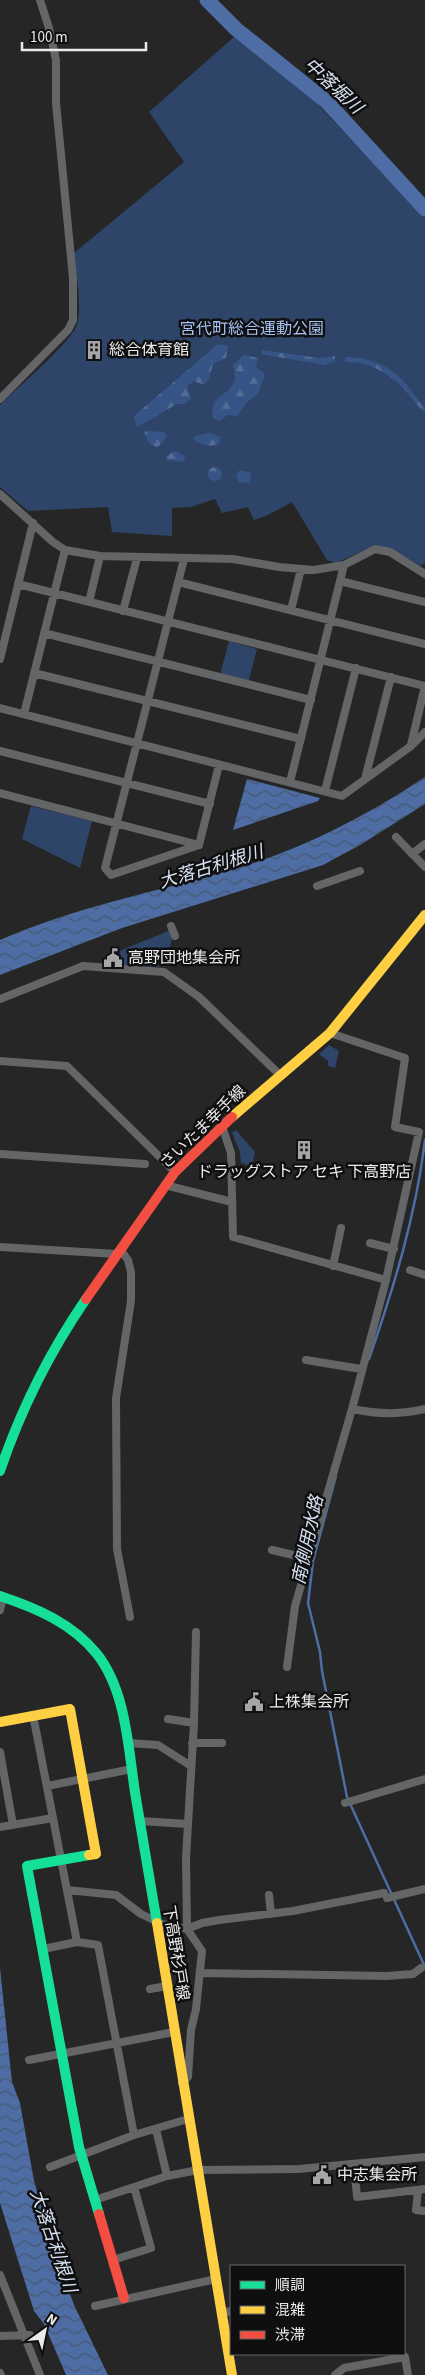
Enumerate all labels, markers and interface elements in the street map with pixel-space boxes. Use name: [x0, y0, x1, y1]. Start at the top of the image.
scale bar: [22, 20, 146, 52]
text: 100 m: [30, 27, 68, 48]
water label: 中落堀川: [298, 52, 369, 121]
park label: 宮代町総合運動公園: [180, 318, 324, 340]
building icon: 総合体育館: [83, 339, 105, 361]
place label: 総合体育館: [109, 339, 189, 361]
water label: 大落古利根川: [156, 839, 268, 895]
public building icon: 高野団地集会所: [102, 947, 124, 969]
place label: 高野団地集会所: [128, 947, 240, 969]
street label: さいたま幸手線: [155, 1080, 251, 1174]
building icon: ドラッグストア セキ 下高野店: [293, 1139, 315, 1161]
place label: ドラッグストア セキ 下高野店: [197, 1161, 411, 1183]
water label: 南側用水路: [286, 1491, 330, 1587]
public building icon: 上株集会所: [243, 1691, 265, 1713]
place label: 上株集会所: [269, 1691, 349, 1713]
street label: 下高野杉戸線: [158, 1904, 194, 2002]
public building icon: 中志集会所: [311, 2164, 333, 2186]
place label: 中志集会所: [337, 2164, 417, 2186]
water label: 大落古利根川: [24, 2186, 83, 2298]
legend: [230, 2265, 405, 2355]
text: 順調: [275, 2275, 305, 2296]
text: 混雑: [275, 2300, 305, 2321]
north arrow: [20, 2305, 70, 2355]
text: N: [42, 2309, 61, 2331]
text: 渋滞: [275, 2325, 305, 2346]

